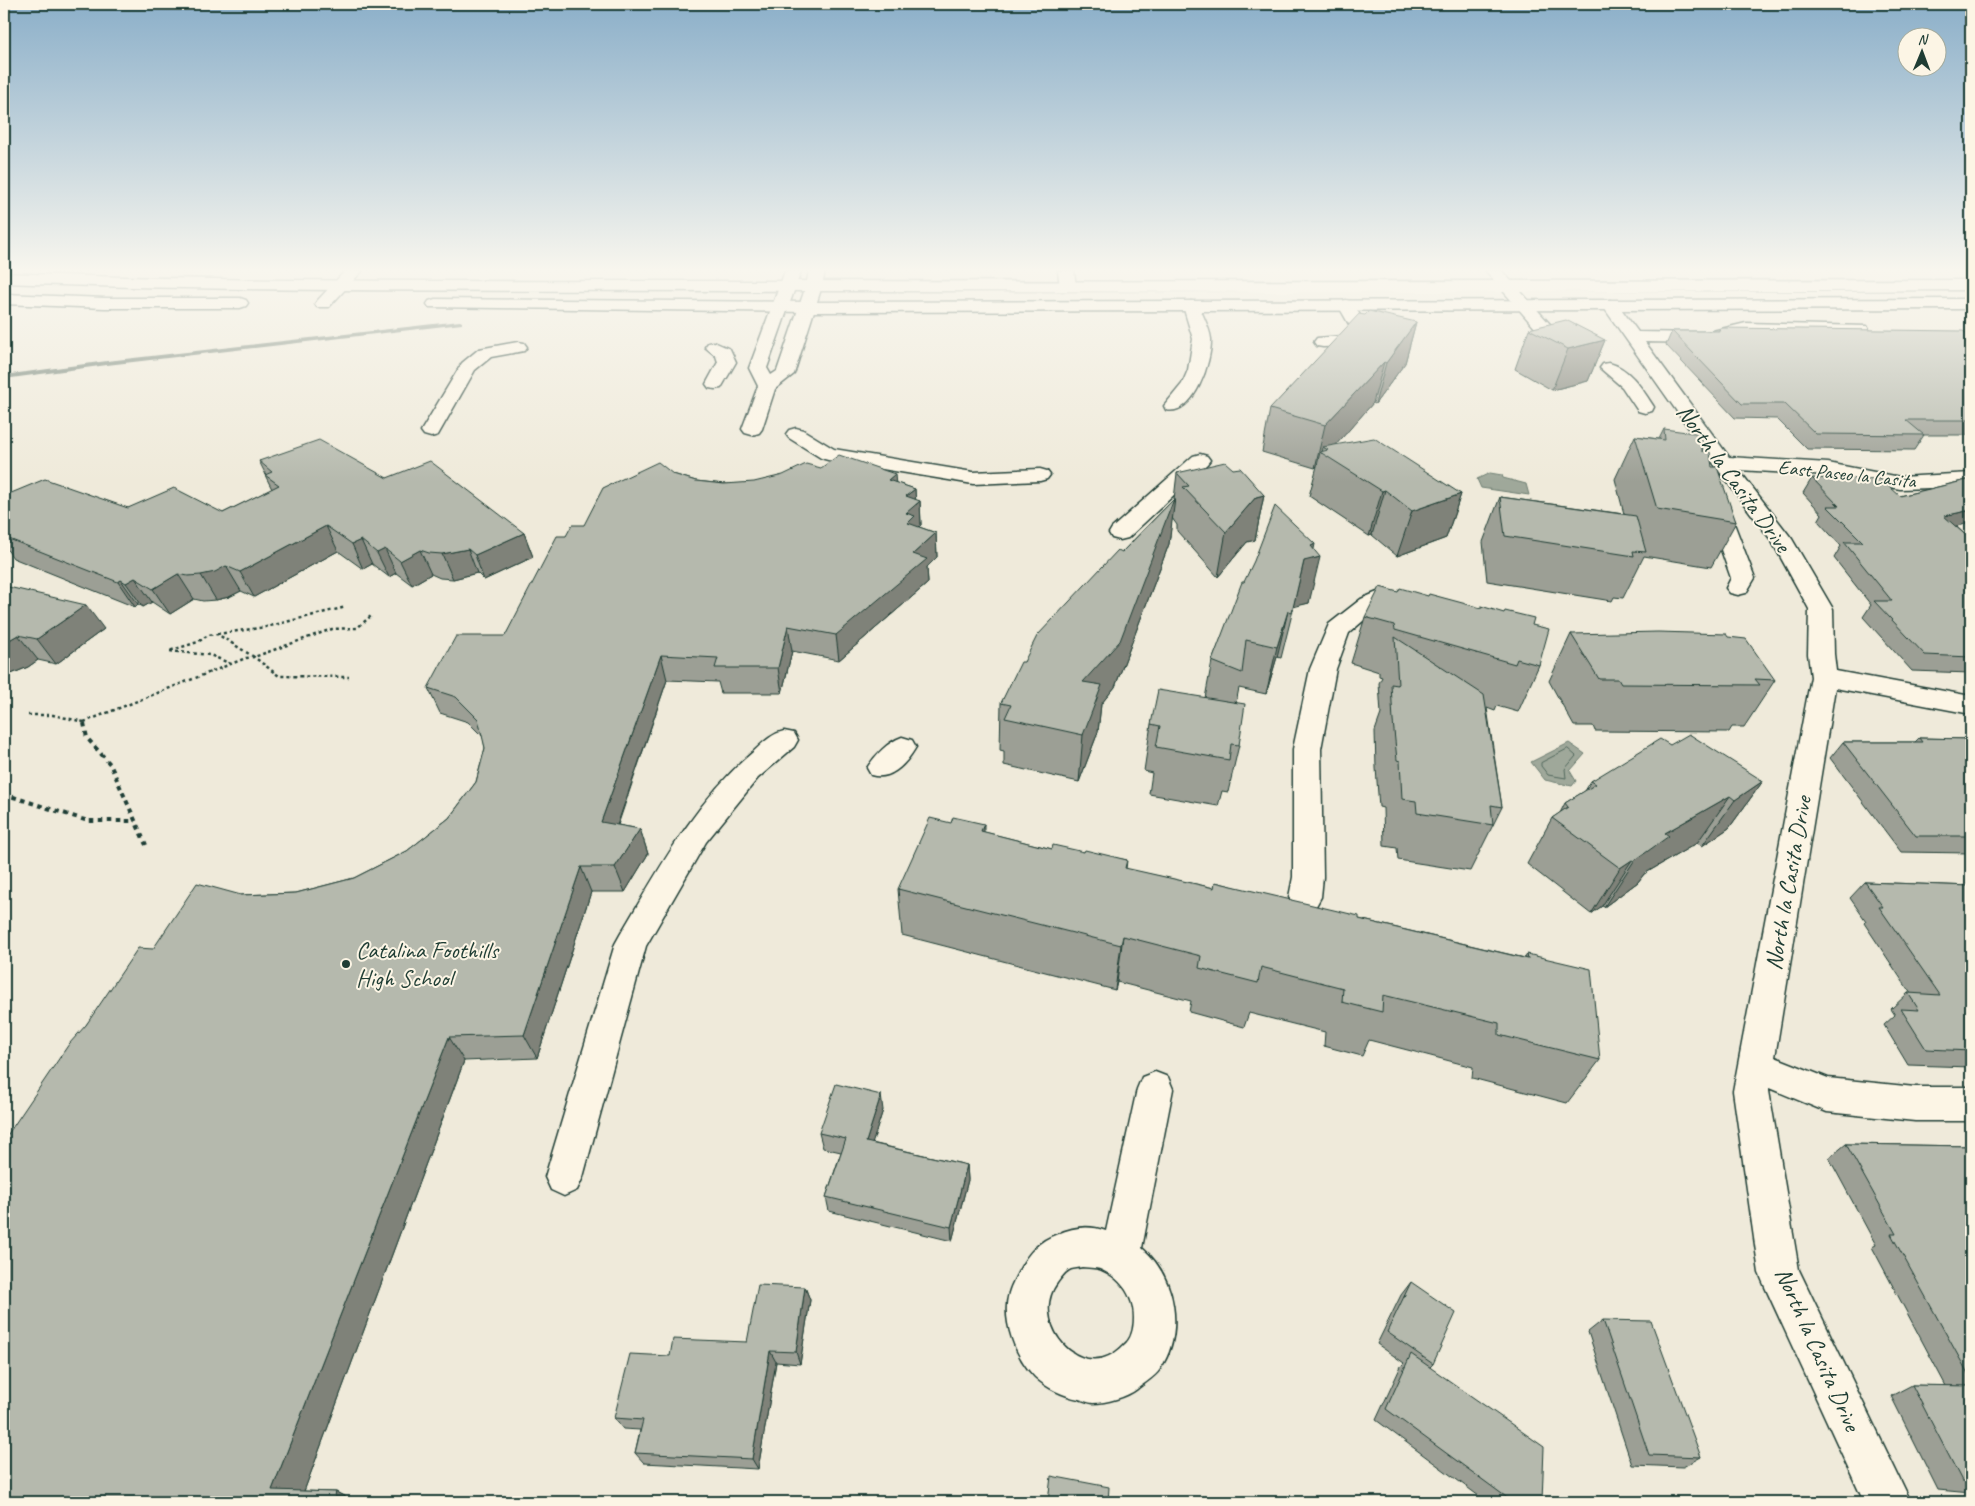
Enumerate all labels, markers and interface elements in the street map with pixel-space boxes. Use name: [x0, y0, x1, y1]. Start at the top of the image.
north arrow: [1898, 28, 1948, 78]
text: N: [1918, 31, 1929, 48]
street label: North la Casita Drive: [1670, 398, 1799, 560]
street label: East Paseo la Casita: [1777, 454, 1919, 494]
street label: North la Casita Drive: [1758, 792, 1818, 972]
place label: Catalina Foothills High School: [356, 935, 500, 993]
marker: Catalina Foothills High School: [340, 958, 352, 970]
street label: North la Casita Drive: [1769, 1263, 1868, 1437]

